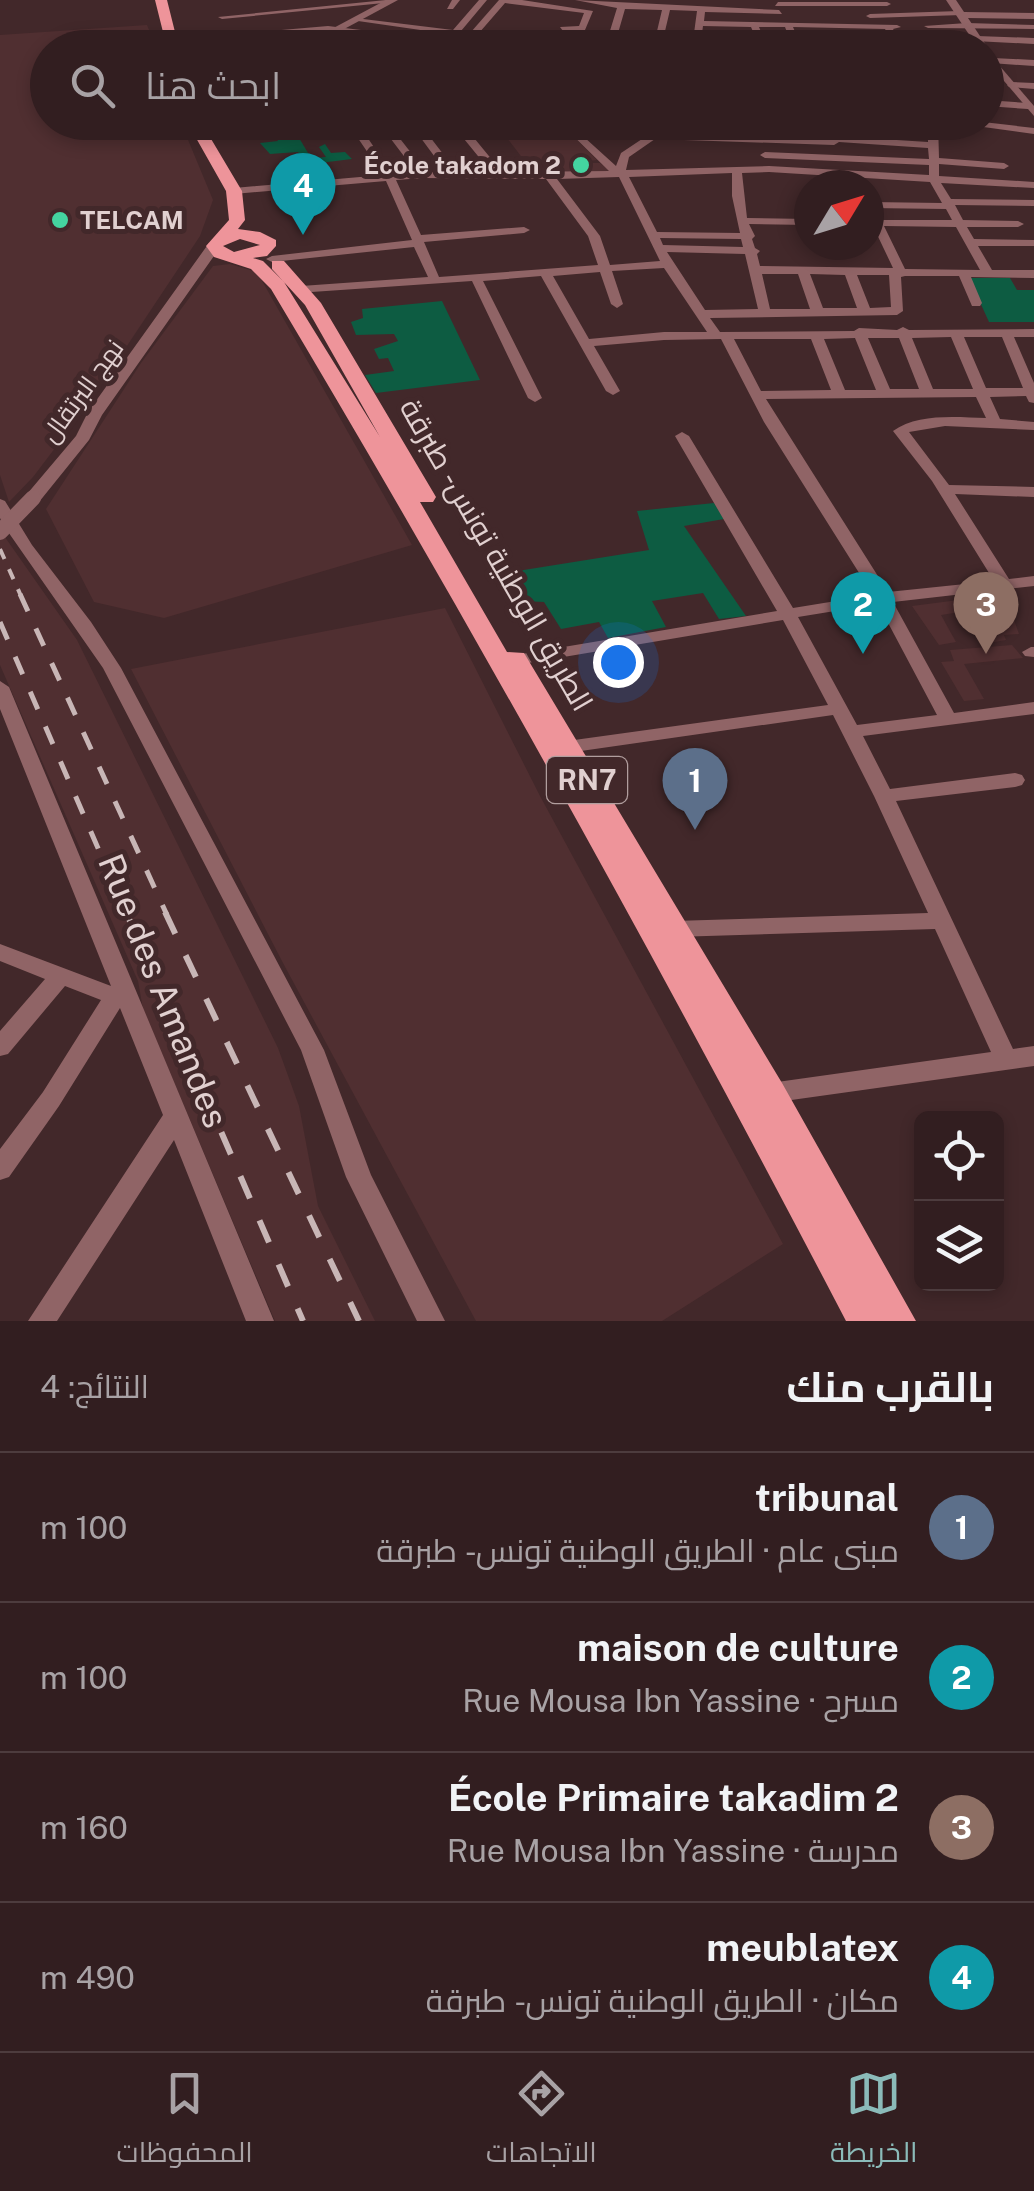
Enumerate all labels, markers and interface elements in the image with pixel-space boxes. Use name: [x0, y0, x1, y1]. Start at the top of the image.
search box: [30, 30, 1004, 140]
icon: search: [65, 58, 120, 113]
text: ابحث هنا: [145, 63, 281, 108]
place label: École takadom 2: [363, 150, 561, 180]
pin: 4: [270, 152, 336, 235]
marker: École takadom 2: [570, 154, 592, 176]
north arrow: [794, 170, 884, 260]
place label: TELCAM: [80, 205, 184, 235]
marker: TELCAM: [49, 209, 71, 231]
street label: نهج البرتقال: [35, 334, 131, 450]
street label: الطريق الوطنية تونس - طبرقة: [392, 392, 601, 718]
pin: 2: [830, 572, 896, 654]
pin: 3: [954, 572, 1018, 654]
your location: [593, 637, 644, 688]
pin: 1: [662, 748, 728, 830]
road number: RN7: [547, 757, 627, 803]
street label: Rue des Amandes: [90, 848, 237, 1133]
map controls: [914, 1111, 1004, 1291]
button: locate: [914, 1111, 1004, 1201]
button: layers: [914, 1201, 1004, 1291]
text: بالقرب منك: [786, 1362, 994, 1411]
text: النتائج: 4: [40, 1368, 149, 1405]
text: tribunal: [755, 1475, 899, 1520]
text: 100 m: [40, 1509, 127, 1546]
text: 1: [955, 1509, 968, 1546]
text: مبنى عام · الطريق الوطنية تونس - طبرقة: [376, 1532, 899, 1569]
text: maison de culture: [577, 1625, 899, 1670]
text: 100 m: [40, 1659, 127, 1696]
text: 2: [951, 1659, 972, 1696]
text: مسرح · Rue Mousa Ibn Yassine: [462, 1682, 899, 1719]
text: École Primaire takadim 2: [448, 1775, 899, 1820]
text: 160 m: [40, 1809, 128, 1846]
text: 3: [951, 1809, 972, 1846]
text: مدرسة · Rue Mousa Ibn Yassine: [447, 1832, 899, 1869]
text: meublatex: [706, 1925, 899, 1970]
text: 490 m: [40, 1959, 135, 1996]
text: 4: [951, 1959, 972, 1996]
text: مكان · الطريق الوطنية تونس - طبرقة: [426, 1982, 899, 2019]
tab: المحفوظات: [117, 2066, 253, 2178]
tab: الاتجاهات: [486, 2066, 597, 2178]
tab: الخريطة: [830, 2066, 917, 2178]

